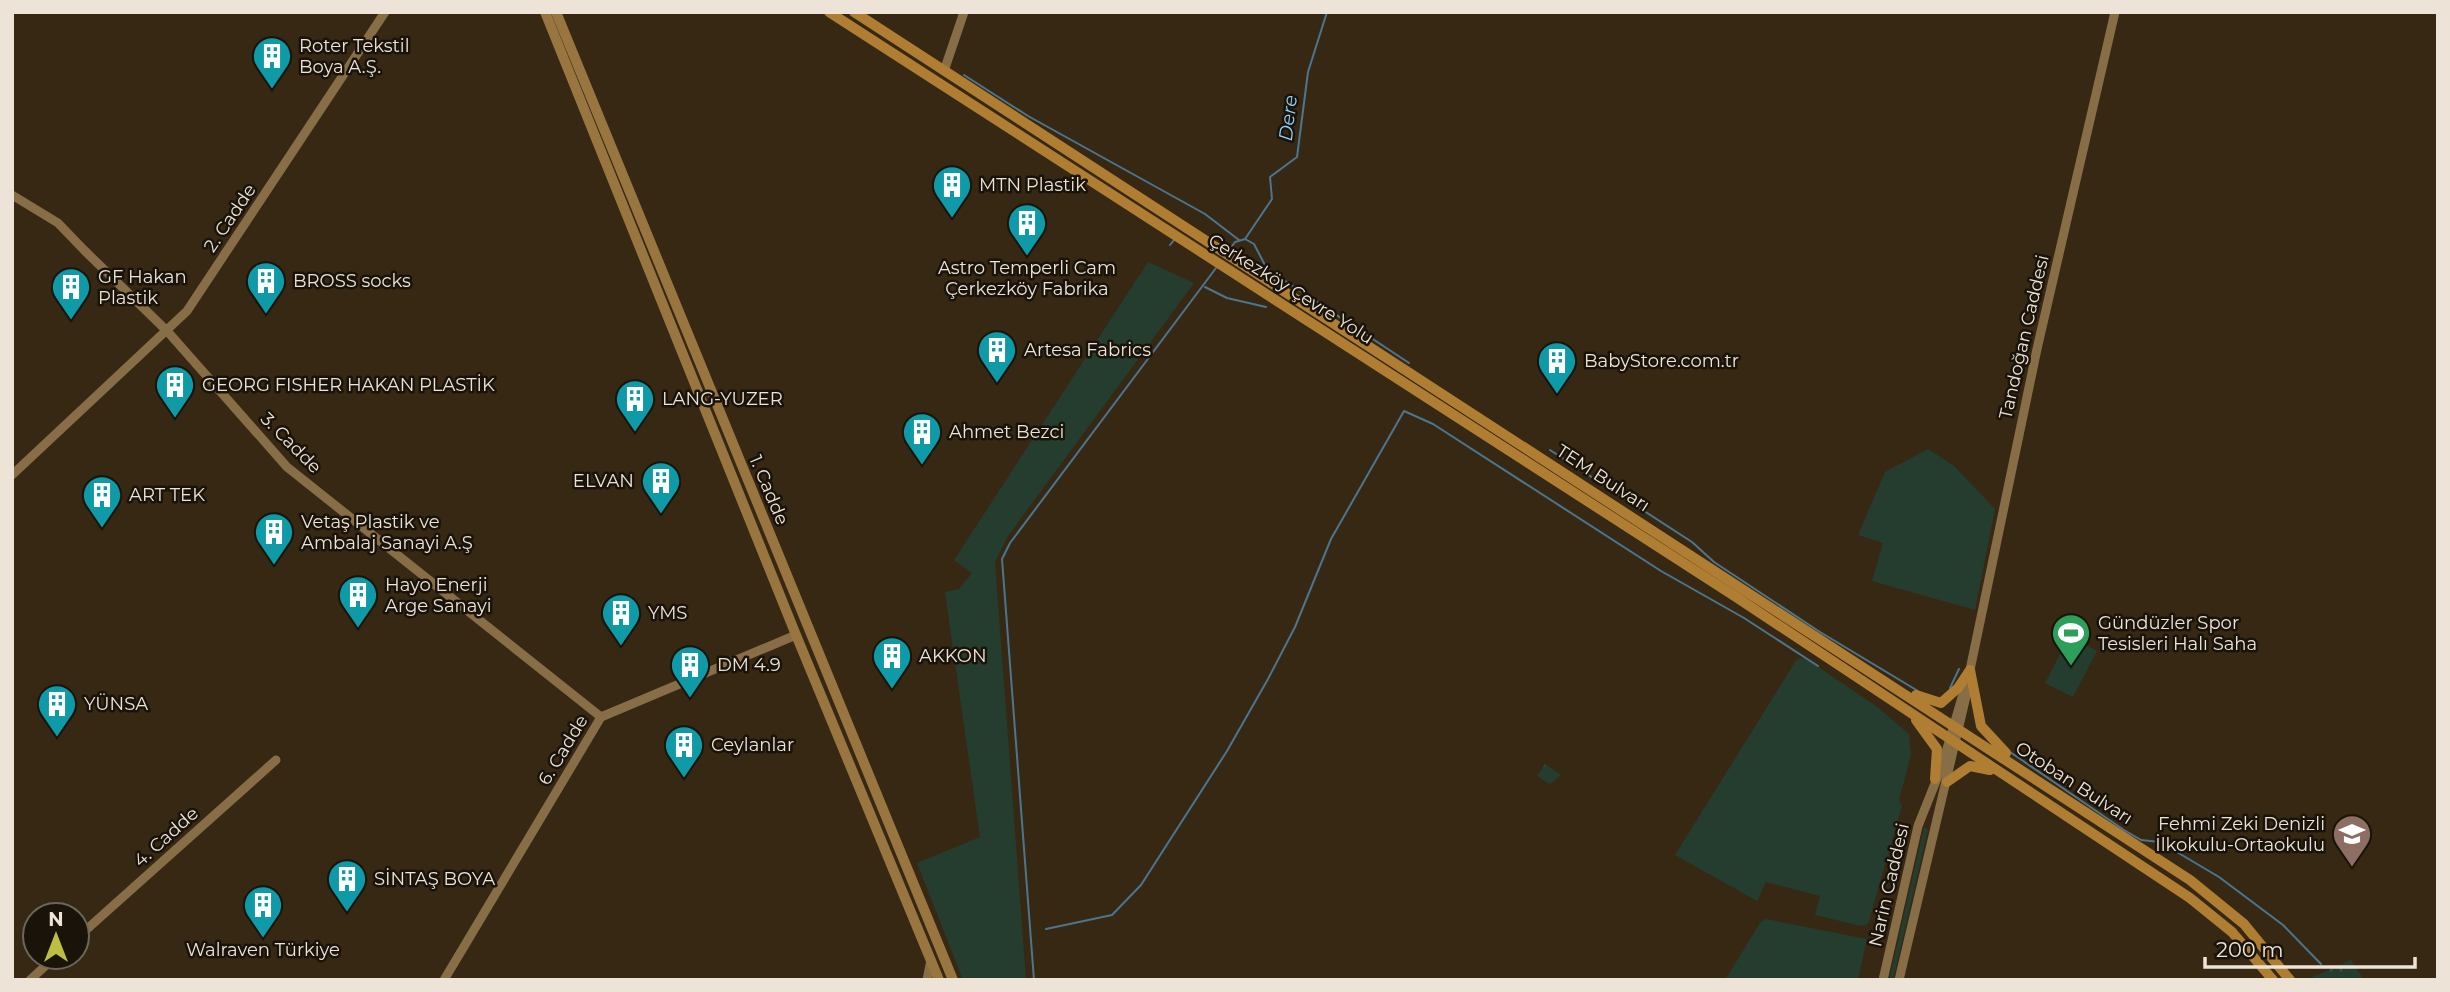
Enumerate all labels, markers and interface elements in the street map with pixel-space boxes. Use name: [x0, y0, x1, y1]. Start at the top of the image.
building icon: Roter Tekstil Boya A.Ş.: [251, 35, 293, 90]
place label: Roter Tekstil Boya A.Ş.: [299, 35, 410, 78]
water label: Dere: [1274, 94, 1302, 142]
building icon: MTN Plastik: [931, 164, 973, 219]
place label: MTN Plastik: [979, 174, 1086, 196]
street label: 2. Cadde: [199, 180, 261, 256]
building icon: Astro Temperli Cam Çerkezköy Fabrika: [1006, 202, 1048, 257]
street label: Çerkezköy Çevre Yolu: [1204, 229, 1378, 349]
street label: Tandoğan Caddesi: [1994, 253, 2054, 421]
place label: Astro Temperli Cam Çerkezköy Fabrika: [938, 257, 1116, 300]
building icon: BROSS socks: [245, 260, 287, 315]
building icon: GF Hakan Plastik: [50, 266, 92, 321]
place label: GF Hakan Plastik: [98, 266, 187, 309]
place label: BROSS socks: [293, 270, 411, 292]
building icon: Artesa Fabrics: [976, 329, 1018, 384]
place label: Artesa Fabrics: [1024, 339, 1151, 361]
building icon: BabyStore.com.tr: [1536, 340, 1578, 395]
place label: BabyStore.com.tr: [1584, 350, 1739, 372]
building icon: GEORG FISHER HAKAN PLASTİK: [154, 364, 196, 419]
place label: GEORG FISHER HAKAN PLASTİK: [202, 374, 495, 396]
building icon: LANG-YUZER: [614, 378, 656, 433]
place label: LANG-YUZER: [662, 388, 783, 410]
street label: 3. Cadde: [256, 408, 326, 478]
building icon: Ahmet Bezci: [901, 411, 943, 466]
place label: Ahmet Bezci: [949, 421, 1064, 443]
street label: TEM Bulvarı: [1552, 440, 1654, 516]
street label: 1. Cadde: [745, 452, 794, 528]
building icon: ELVAN: [640, 460, 682, 515]
place label: ELVAN: [573, 470, 634, 492]
building icon: ART TEK: [81, 474, 123, 529]
place label: ART TEK: [129, 484, 205, 506]
building icon: Vetaş Plastik ve Ambalaj Sanayi A.Ş: [253, 511, 295, 566]
place label: Vetaş Plastik ve Ambalaj Sanayi A.Ş: [301, 511, 473, 554]
building icon: Hayo Enerji Arge Sanayi: [337, 574, 379, 629]
place label: Hayo Enerji Arge Sanayi: [385, 574, 492, 617]
building icon: YMS: [600, 592, 642, 647]
place label: YMS: [648, 602, 687, 624]
sports icon: Gündüzler Spor Tesisleri Halı Saha: [2050, 612, 2092, 667]
place label: Gündüzler Spor Tesisleri Halı Saha: [2098, 612, 2257, 655]
building icon: AKKON: [871, 635, 913, 690]
building icon: DM 4.9: [669, 644, 711, 699]
place label: AKKON: [919, 645, 987, 667]
place label: DM 4.9: [717, 654, 781, 676]
building icon: YÜNSA: [36, 683, 78, 738]
place label: YÜNSA: [84, 693, 148, 715]
street label: 6. Cadde: [533, 711, 593, 789]
building icon: Ceylanlar: [663, 724, 705, 779]
place label: Ceylanlar: [711, 734, 794, 756]
street label: Otoban Bulvarı: [2011, 737, 2137, 829]
street label: 4. Cadde: [129, 802, 203, 872]
place label: Fehmi Zeki Denizli İlkokulu-Ortaokulu: [2155, 813, 2325, 856]
school or university icon: Fehmi Zeki Denizli İlkokulu-Ortaokulu: [2331, 813, 2373, 868]
street label: Narin Caddesi: [1864, 821, 1914, 949]
building icon: SİNTAŞ BOYA: [326, 858, 368, 913]
place label: SİNTAŞ BOYA: [374, 868, 495, 890]
building icon: Walraven Türkiye: [242, 884, 284, 939]
north arrow: [21, 901, 91, 971]
text: N: [48, 908, 64, 931]
scale bar: [2205, 926, 2415, 970]
text: 200 m: [2216, 937, 2283, 962]
place label: Walraven Türkiye: [186, 939, 340, 961]

